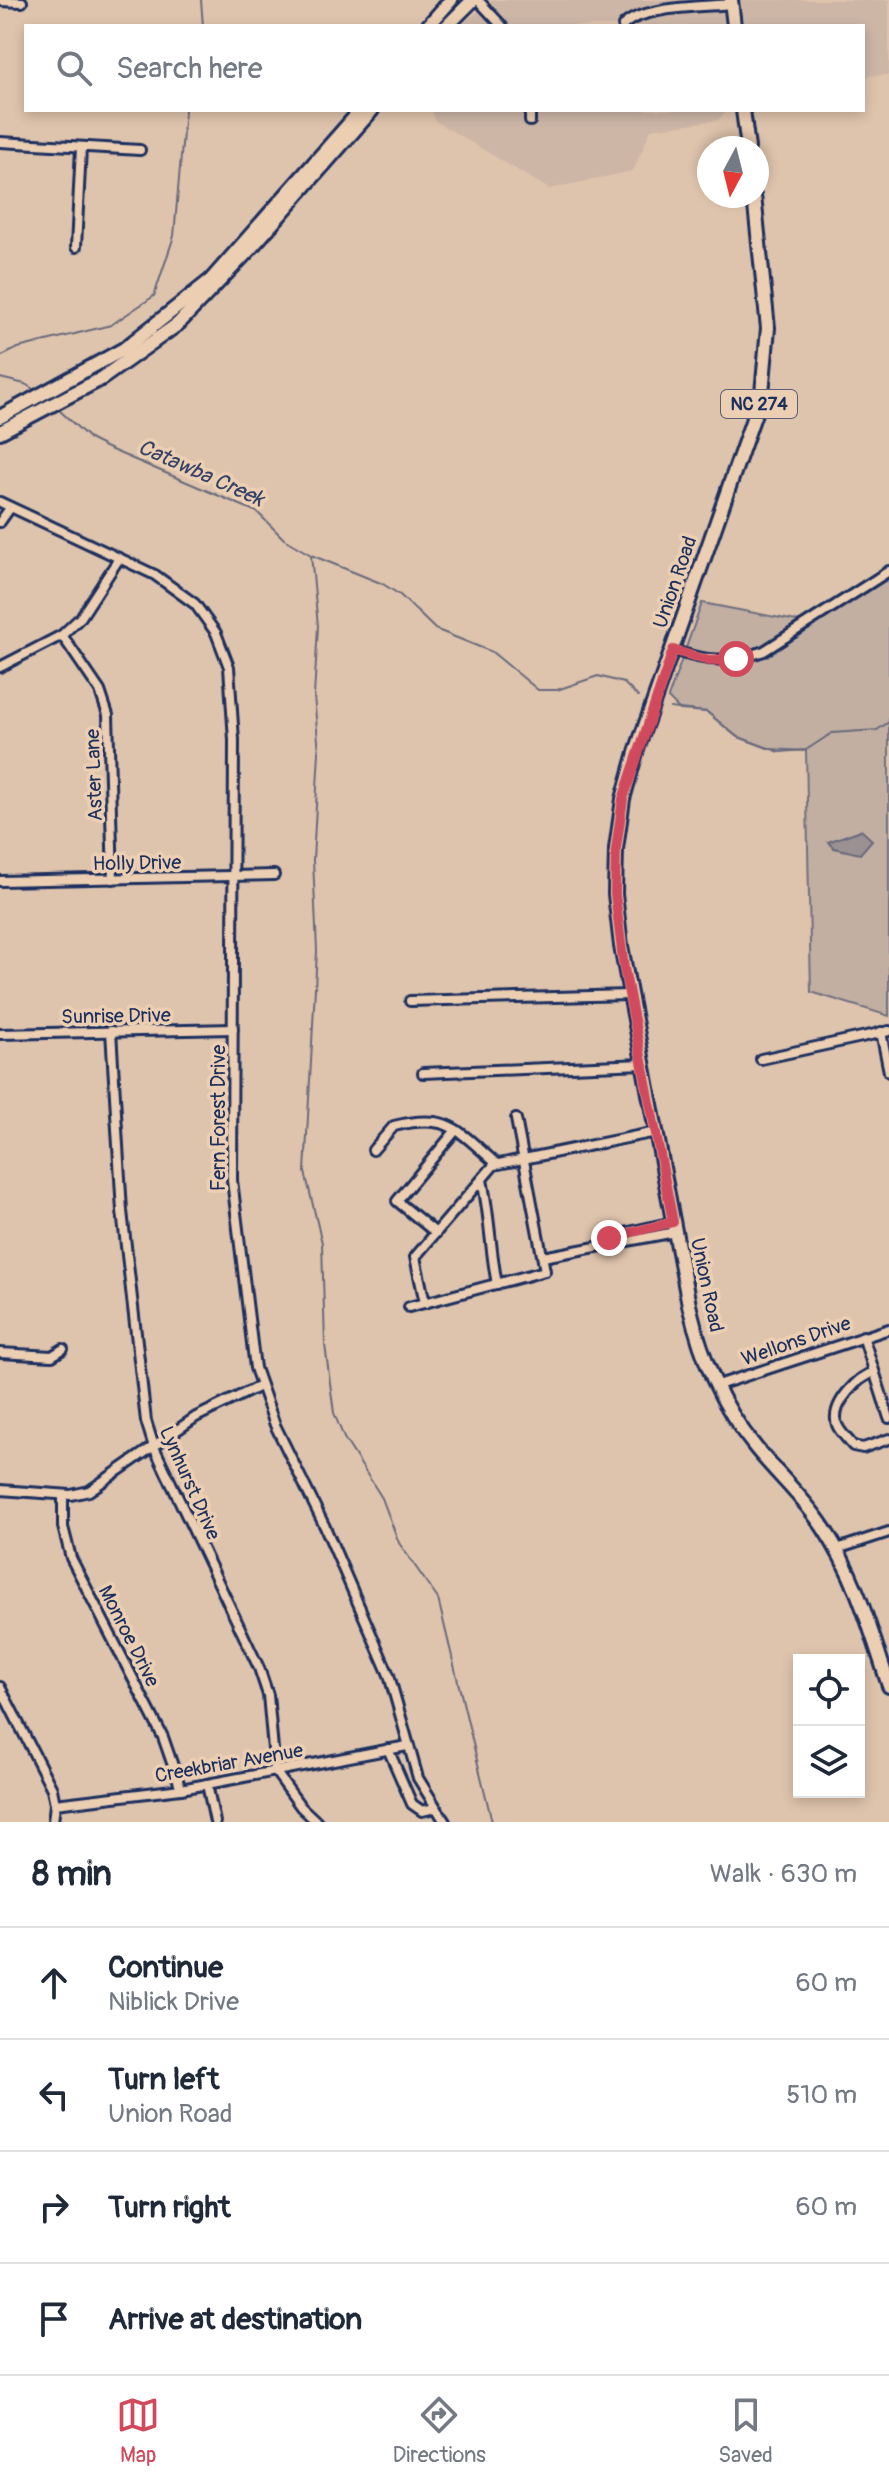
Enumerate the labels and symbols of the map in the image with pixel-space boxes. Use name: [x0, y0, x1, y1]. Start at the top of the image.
north arrow: [697, 136, 769, 208]
road number: NC 274: [721, 390, 797, 418]
water label: Catawba Creek: [134, 433, 270, 514]
street label: Union Road: [648, 533, 702, 631]
route start: [718, 641, 754, 677]
street label: Aster Lane: [80, 728, 108, 822]
street label: Holly Drive: [93, 850, 182, 876]
street label: Sunrise Drive: [61, 1003, 171, 1029]
street label: Fern Forest Drive: [206, 1045, 231, 1191]
route end: [591, 1220, 627, 1256]
street label: Union Road: [685, 1236, 729, 1334]
street label: Wellons Drive: [738, 1311, 854, 1371]
street label: Lynhurst Drive: [154, 1422, 226, 1544]
street label: Monroe Drive: [93, 1581, 165, 1691]
street label: Creekbriar Avenue: [153, 1738, 305, 1788]

